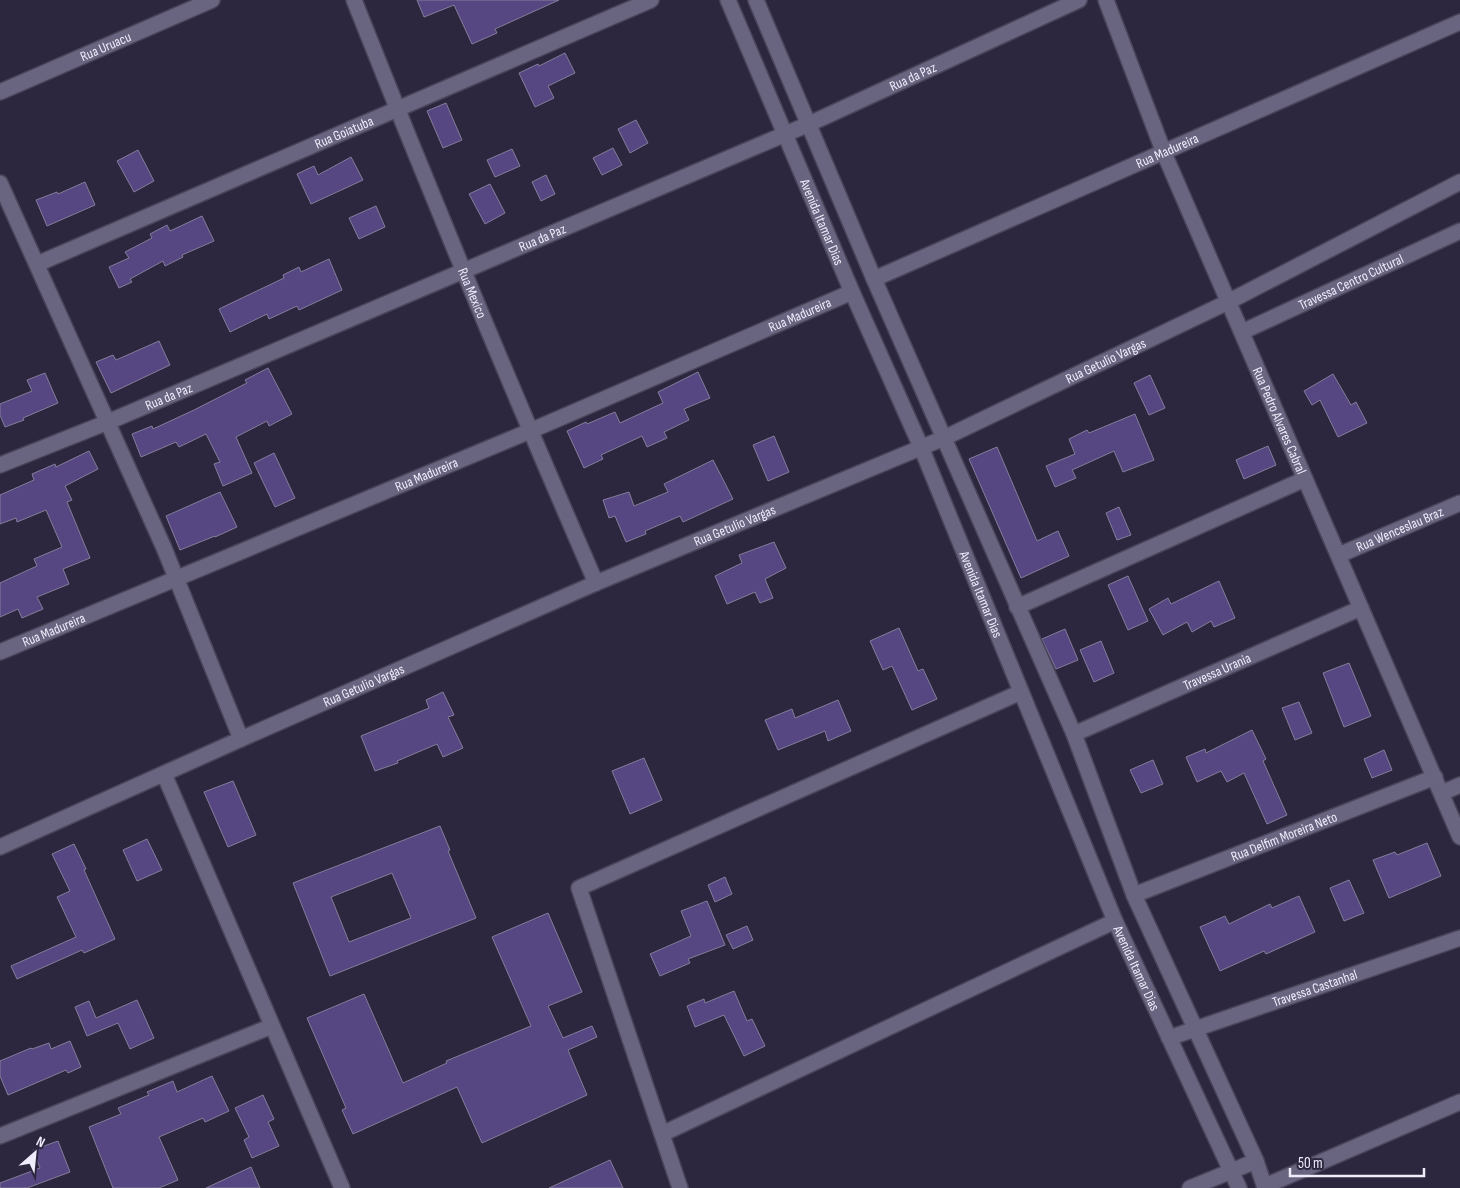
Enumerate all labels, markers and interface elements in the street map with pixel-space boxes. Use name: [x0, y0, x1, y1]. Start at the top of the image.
street label: Rua Uruacu: [78, 28, 134, 65]
street label: Rua da Paz: [887, 59, 939, 95]
street label: Rua Goiatuba: [312, 112, 376, 153]
street label: Rua Madureira: [1133, 130, 1201, 172]
street label: Avenida Itamar Dias: [796, 176, 848, 268]
street label: Rua da Paz: [516, 220, 568, 255]
street label: Travessa Centro Cultural: [1296, 250, 1406, 314]
street label: Rua Mexico: [454, 265, 490, 321]
street label: Rua Madureira: [766, 294, 834, 336]
street label: Rua Getulio Vargas: [1063, 335, 1149, 388]
street label: Rua Pedro Alvares Cabral: [1249, 365, 1310, 477]
street label: Rua da Paz: [143, 379, 195, 414]
street label: Rua Madureira: [393, 454, 461, 495]
street label: Rua Getulio Vargas: [691, 501, 778, 550]
street label: Rua Wenceslau Braz: [1354, 503, 1446, 556]
street label: Avenida Itamar Dias: [955, 548, 1006, 640]
street label: Rua Madureira: [20, 609, 88, 651]
street label: Travessa Urania: [1181, 649, 1254, 694]
street label: Rua Getulio Vargas: [321, 660, 407, 711]
street label: Rua Delfim Moreira Neto: [1228, 808, 1340, 865]
street label: Avenida Itamar Dias: [1109, 922, 1163, 1014]
street label: Travessa Castanhal: [1270, 966, 1360, 1011]
north arrow: [10, 1128, 60, 1178]
text: N: [33, 1133, 48, 1151]
scale bar: [1290, 1146, 1424, 1178]
text: 50 m: [1298, 1154, 1323, 1173]

